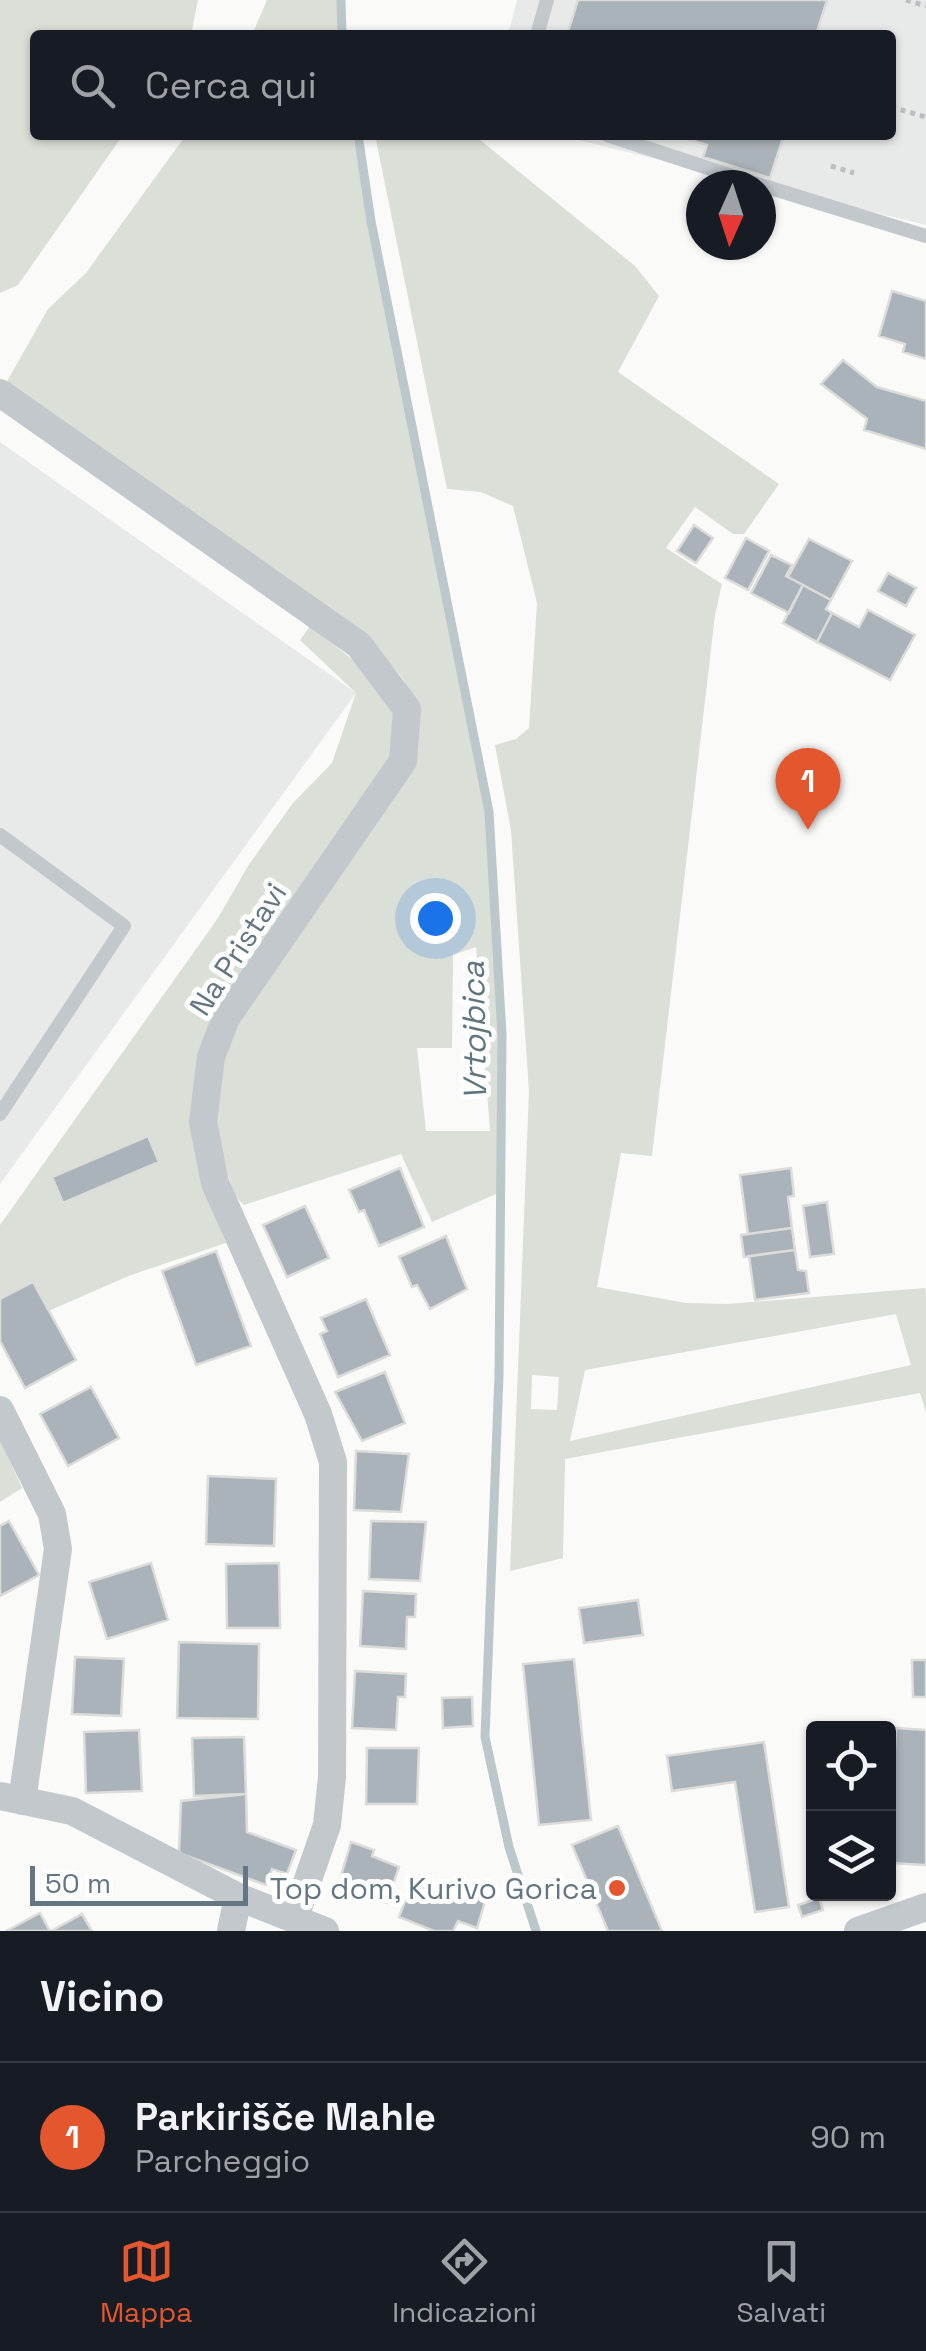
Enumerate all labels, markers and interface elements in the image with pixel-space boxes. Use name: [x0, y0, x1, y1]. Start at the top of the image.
search box: [30, 30, 896, 140]
icon: search: [65, 58, 120, 113]
text: Cerca qui: [145, 61, 317, 109]
north arrow: [686, 170, 776, 260]
pin: 1: [776, 748, 840, 830]
street label: Na Pristavi: [181, 875, 295, 1023]
your location: [410, 893, 461, 944]
water label: Vrtojbica: [453, 960, 495, 1101]
map controls: [806, 1721, 896, 1901]
button: locate: [806, 1721, 896, 1811]
button: layers: [806, 1811, 896, 1901]
scale bar: [30, 1861, 248, 1906]
text: 50 m: [45, 1865, 111, 1901]
place label: Top dom, Kurivo Gorica: [270, 1869, 597, 1908]
marker: Top dom, Kurivo Gorica: [606, 1877, 628, 1899]
text: Vicino: [40, 1970, 165, 2023]
text: Parkirišče Mahle: [135, 2093, 436, 2141]
text: 1: [65, 2117, 80, 2157]
text: 90 m: [810, 2117, 886, 2157]
text: Parcheggio: [135, 2141, 310, 2181]
tab: Mappa: [100, 2234, 192, 2330]
tab: Indicazioni: [392, 2234, 537, 2330]
tab: Salvati: [736, 2234, 826, 2330]

